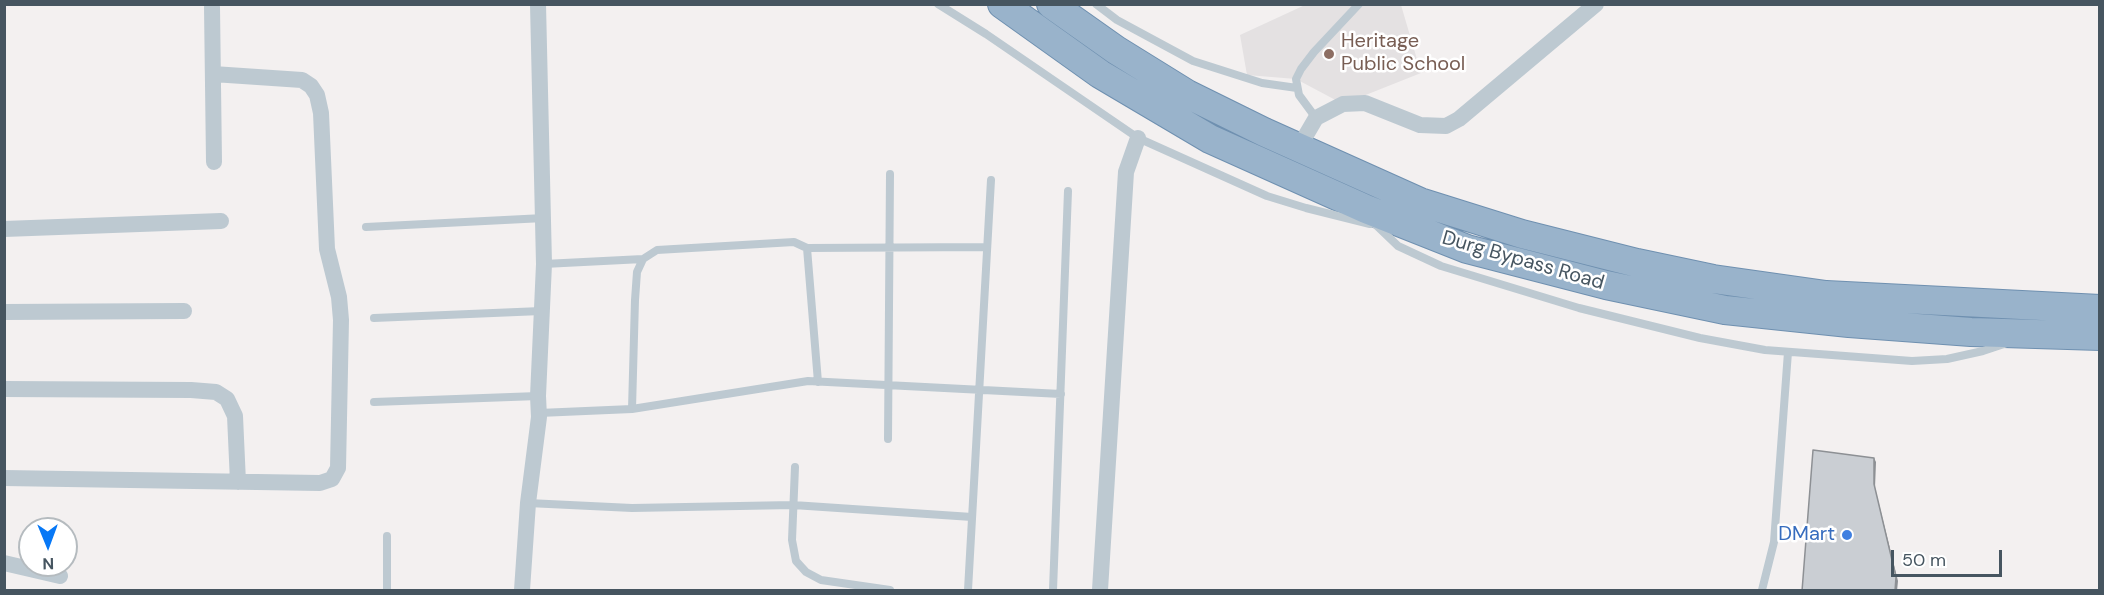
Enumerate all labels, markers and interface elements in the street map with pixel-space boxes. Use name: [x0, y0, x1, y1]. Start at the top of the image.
place label: Heritage Public School: [1341, 30, 1465, 77]
marker: Heritage Public School: [1322, 47, 1336, 61]
street label: Durg Bypass Road: [1439, 226, 1607, 296]
north arrow: [18, 517, 78, 577]
place label: DMart: [1778, 523, 1835, 547]
marker: DMart: [1840, 528, 1854, 542]
scale bar: [1894, 538, 2005, 576]
text: 50 m: [1902, 548, 1946, 572]
text: N: [42, 553, 54, 574]

